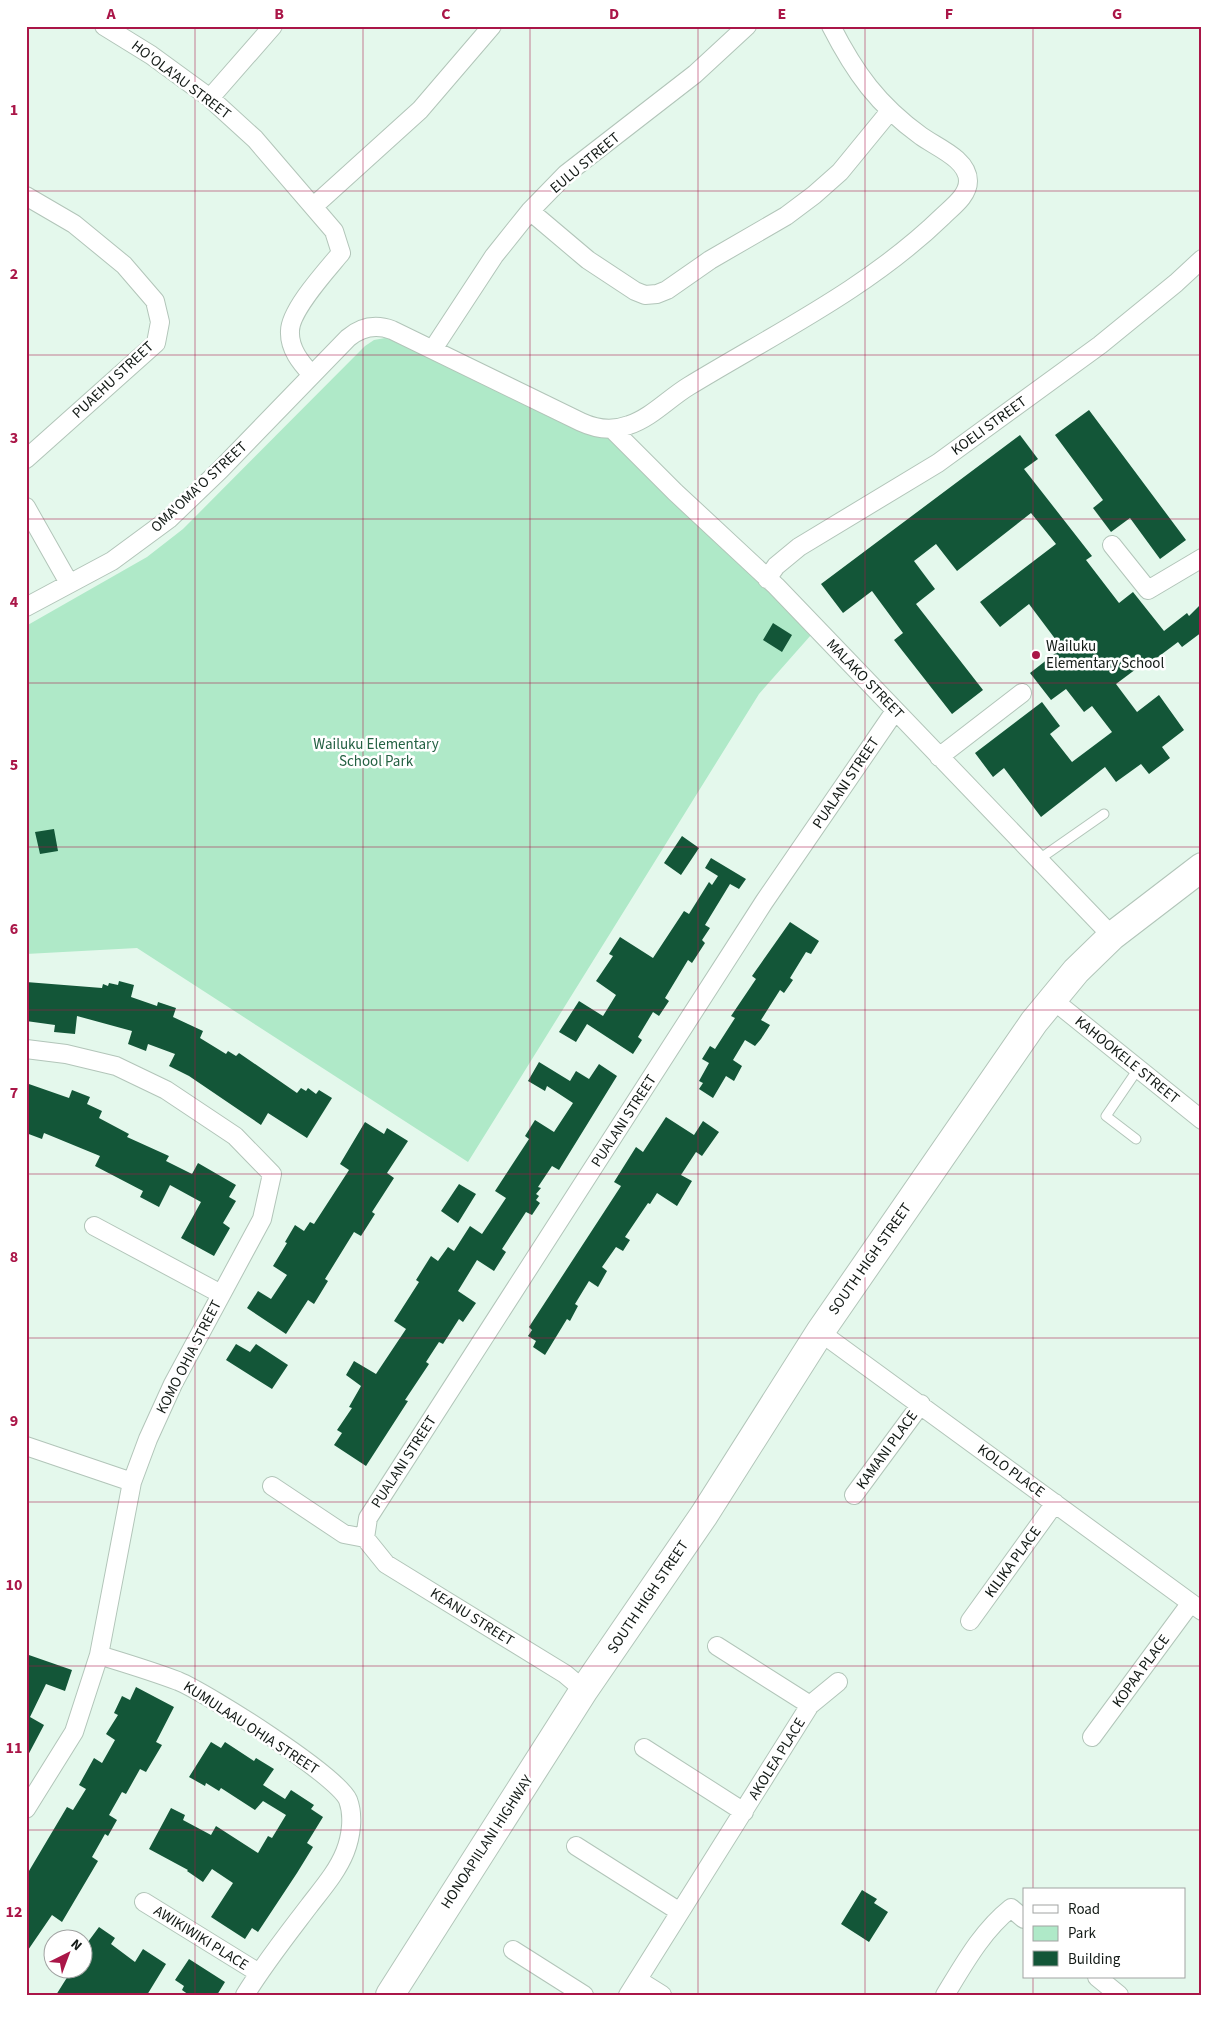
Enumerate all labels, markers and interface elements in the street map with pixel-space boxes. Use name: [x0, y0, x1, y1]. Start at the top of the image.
text: A: [105, 3, 116, 25]
text: B: [274, 3, 284, 25]
text: C: [441, 3, 451, 25]
text: D: [609, 3, 619, 25]
text: E: [778, 3, 786, 25]
text: F: [945, 3, 953, 25]
text: G: [1112, 3, 1122, 25]
street label: HO'OLA'AU STREET: [127, 36, 235, 124]
text: 1: [10, 99, 18, 121]
street label: EULU STREET: [546, 128, 624, 198]
text: 2: [10, 263, 18, 285]
street label: PUAEHU STREET: [68, 337, 158, 423]
street label: KOELI STREET: [947, 391, 1031, 461]
text: 3: [10, 427, 18, 449]
street label: OMA'OMA'O STREET: [146, 437, 252, 537]
text: 4: [10, 591, 19, 613]
street label: MALAKO STREET: [821, 634, 909, 724]
place label: Wailuku Elementary School: [1046, 636, 1164, 674]
marker: Wailuku Elementary School: [1030, 649, 1042, 661]
street label: PUALANI STREET: [808, 733, 884, 833]
park label: Wailuku Elementary School Park: [313, 734, 439, 772]
text: 5: [10, 754, 18, 776]
text: 6: [10, 918, 18, 940]
street label: KAHOOKELE STREET: [1070, 1011, 1184, 1109]
street label: PUALANI STREET: [586, 1071, 662, 1171]
text: 7: [10, 1082, 18, 1104]
street label: SOUTH HIGH STREET: [823, 1199, 917, 1319]
text: 8: [10, 1246, 18, 1268]
street label: KOMO OHIA STREET: [151, 1296, 227, 1418]
street label: KAMANI PLACE: [851, 1406, 923, 1494]
text: 9: [10, 1410, 18, 1432]
street label: PUALANI STREET: [366, 1412, 442, 1512]
street label: KOLO PLACE: [973, 1439, 1049, 1503]
street label: KILIKA PLACE: [980, 1522, 1046, 1602]
street label: SOUTH HIGH STREET: [602, 1536, 694, 1658]
text: 10: [6, 1574, 22, 1596]
street label: KEANU STREET: [426, 1583, 518, 1651]
street label: KOPAA PLACE: [1107, 1630, 1175, 1712]
street label: KUMULAAU OHIA STREET: [179, 1676, 323, 1780]
street label: AKOLEA PLACE: [743, 1714, 811, 1804]
text: 11: [6, 1737, 22, 1759]
street label: HONOAPIILANI HIGHWAY: [436, 1770, 539, 1913]
legend: [1023, 1888, 1186, 1978]
text: Road: [1068, 1899, 1100, 1920]
street label: AWIKIWIKI PLACE: [150, 1900, 253, 1976]
text: 12: [6, 1901, 22, 1923]
text: Park: [1068, 1923, 1097, 1944]
north arrow: [42, 1928, 92, 1978]
text: N: [66, 1935, 86, 1956]
text: Building: [1068, 1949, 1121, 1970]

